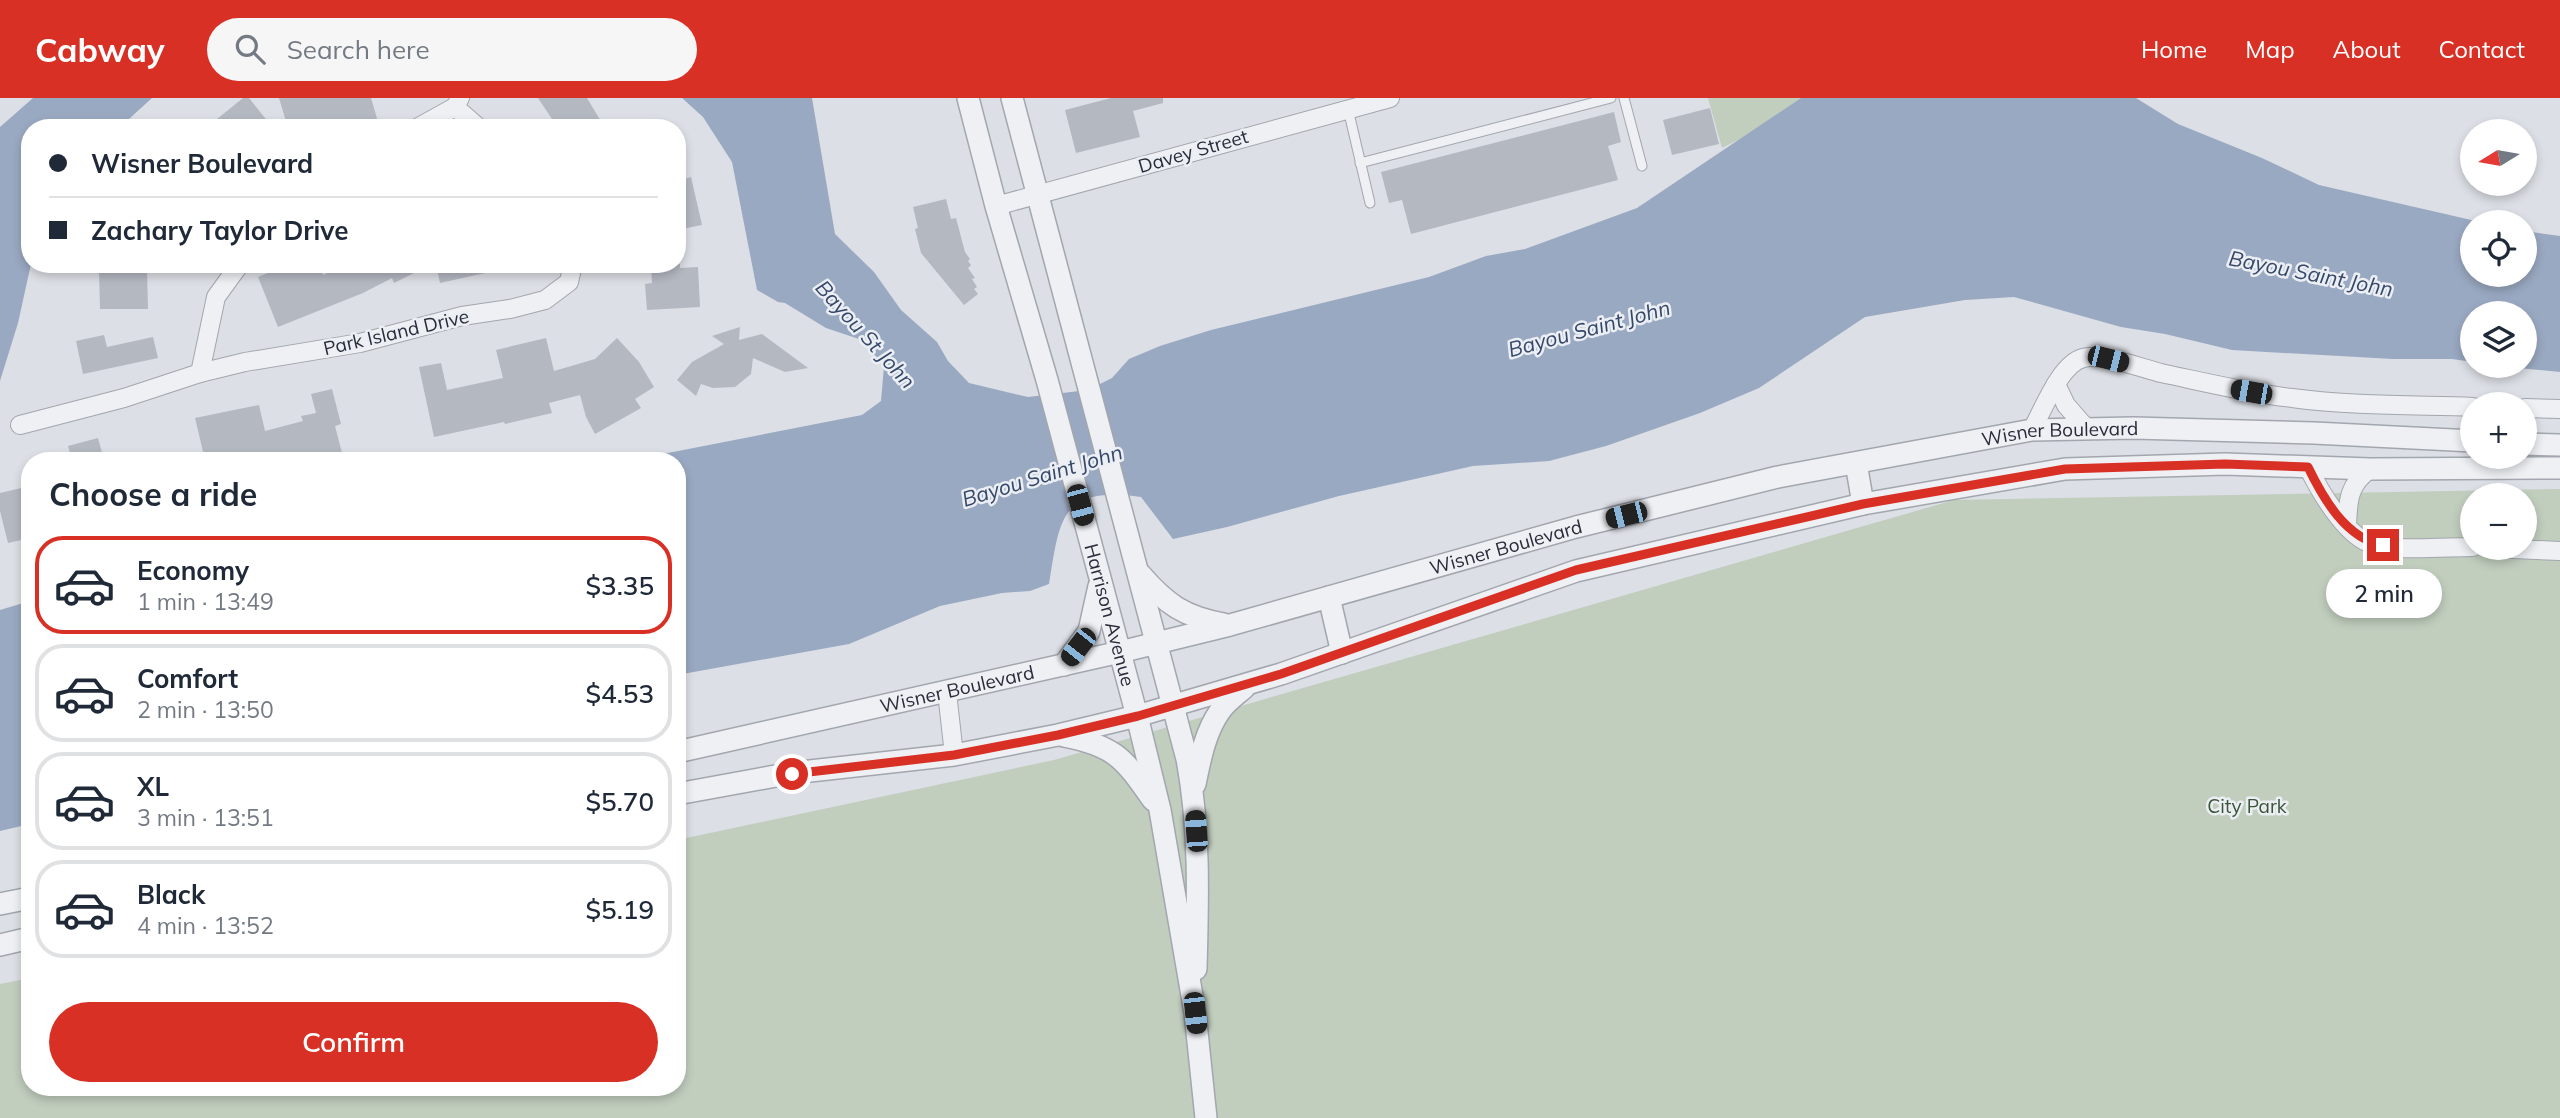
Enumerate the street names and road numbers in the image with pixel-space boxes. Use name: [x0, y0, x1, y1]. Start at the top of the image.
street label: Davey Street: [1135, 124, 1251, 178]
street label: Park Island Drive: [321, 304, 471, 360]
street label: Wisner Boulevard: [1980, 416, 2139, 451]
street label: Wisner Boulevard: [1427, 514, 1584, 580]
street label: Harrison Avenue: [1079, 541, 1141, 689]
street label: Wisner Boulevard: [878, 660, 1036, 718]

